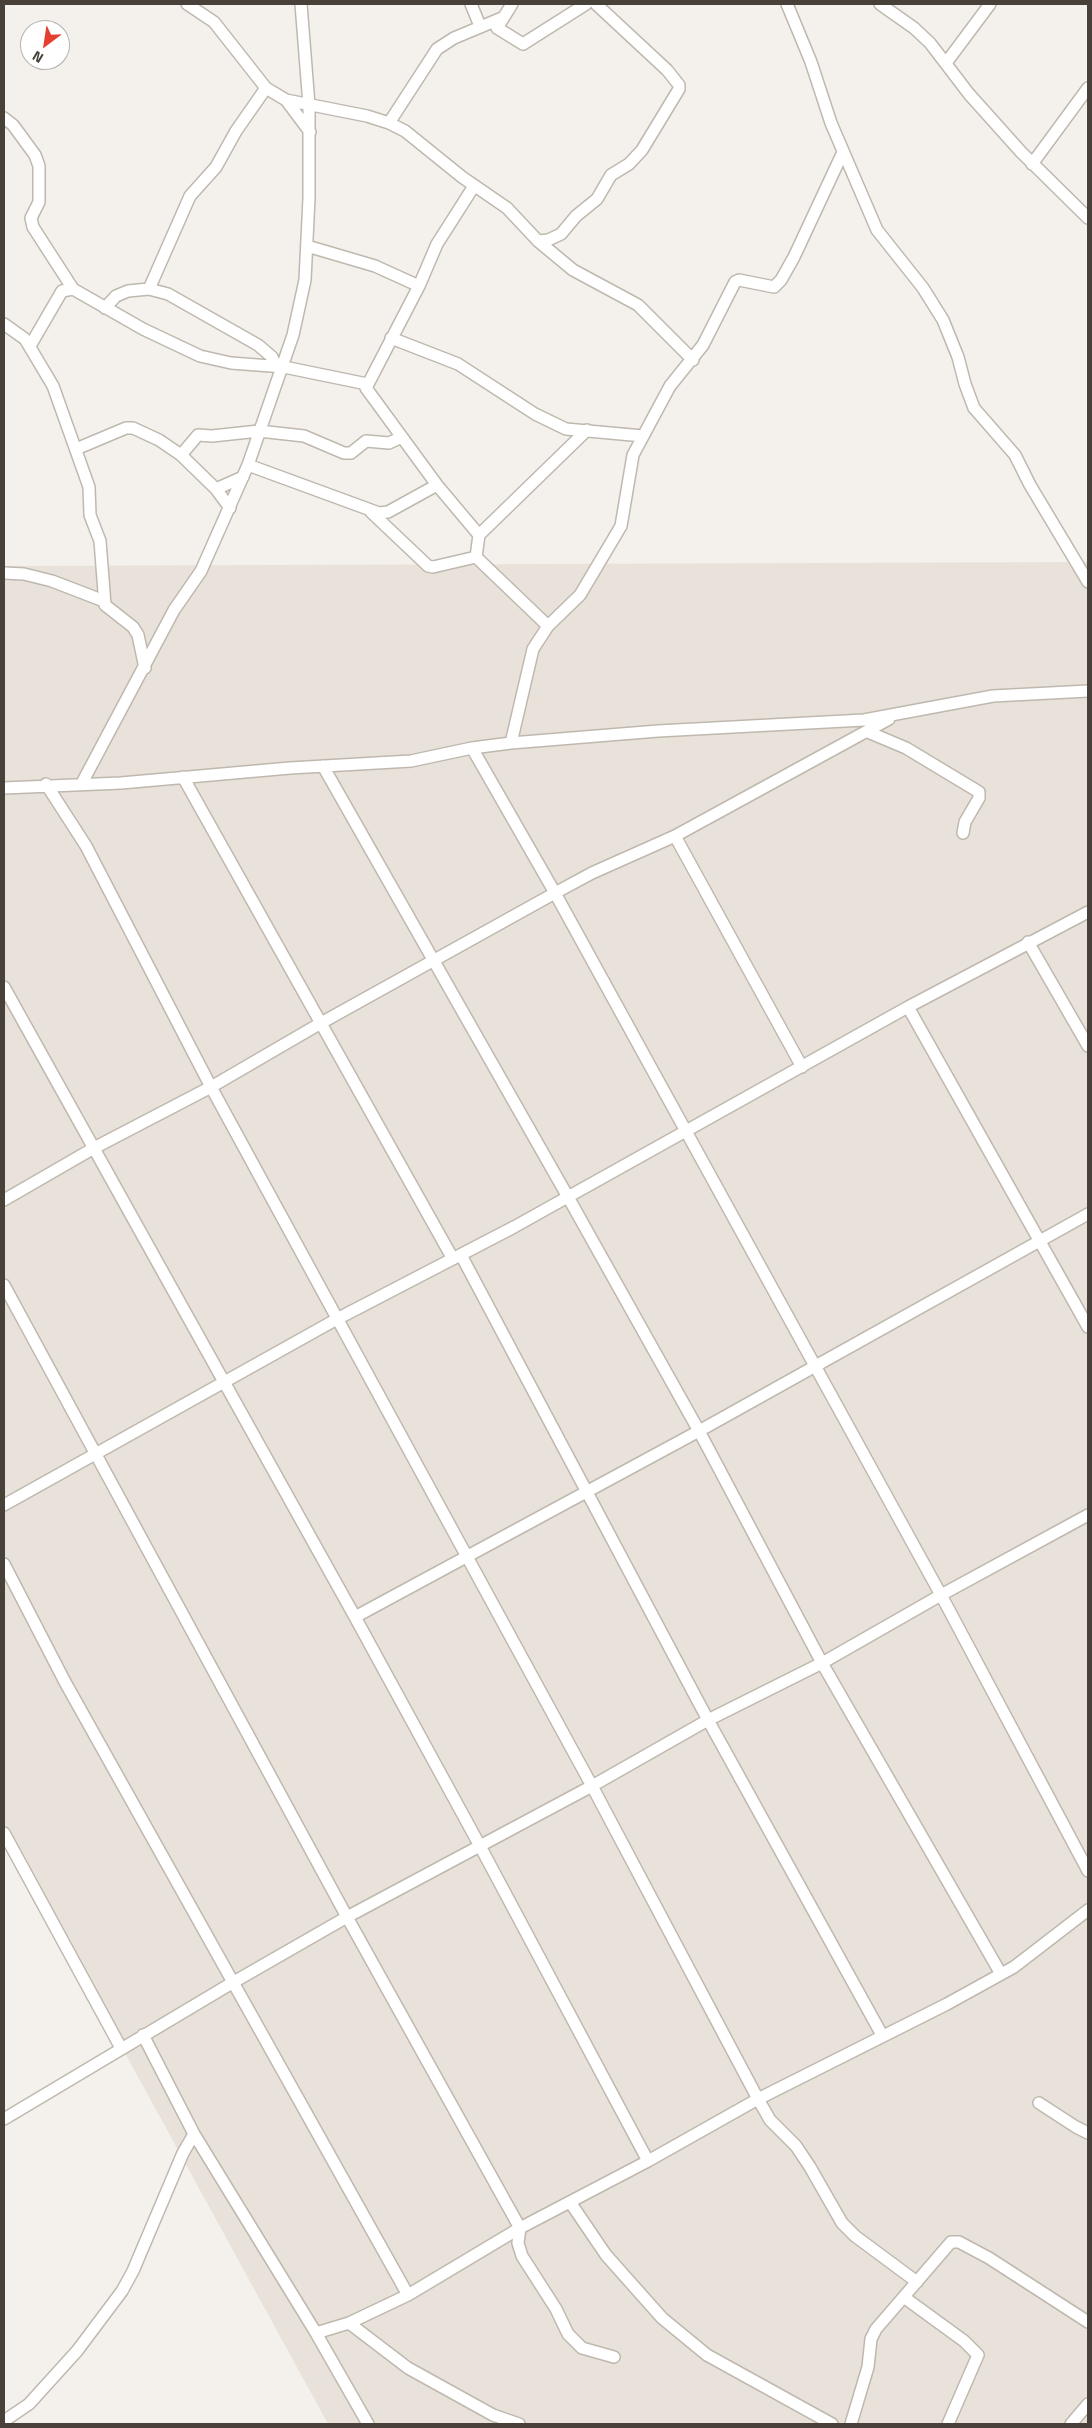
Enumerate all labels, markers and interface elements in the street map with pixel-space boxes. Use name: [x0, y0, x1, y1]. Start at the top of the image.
north arrow: [20, 20, 70, 70]
text: N: [28, 46, 47, 69]

